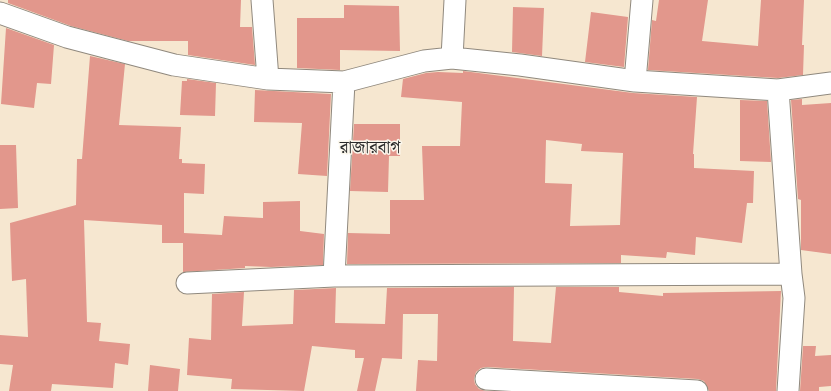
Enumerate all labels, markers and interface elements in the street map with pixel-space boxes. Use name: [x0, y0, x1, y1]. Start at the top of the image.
district label: রাজারবাগ: [340, 138, 400, 158]

